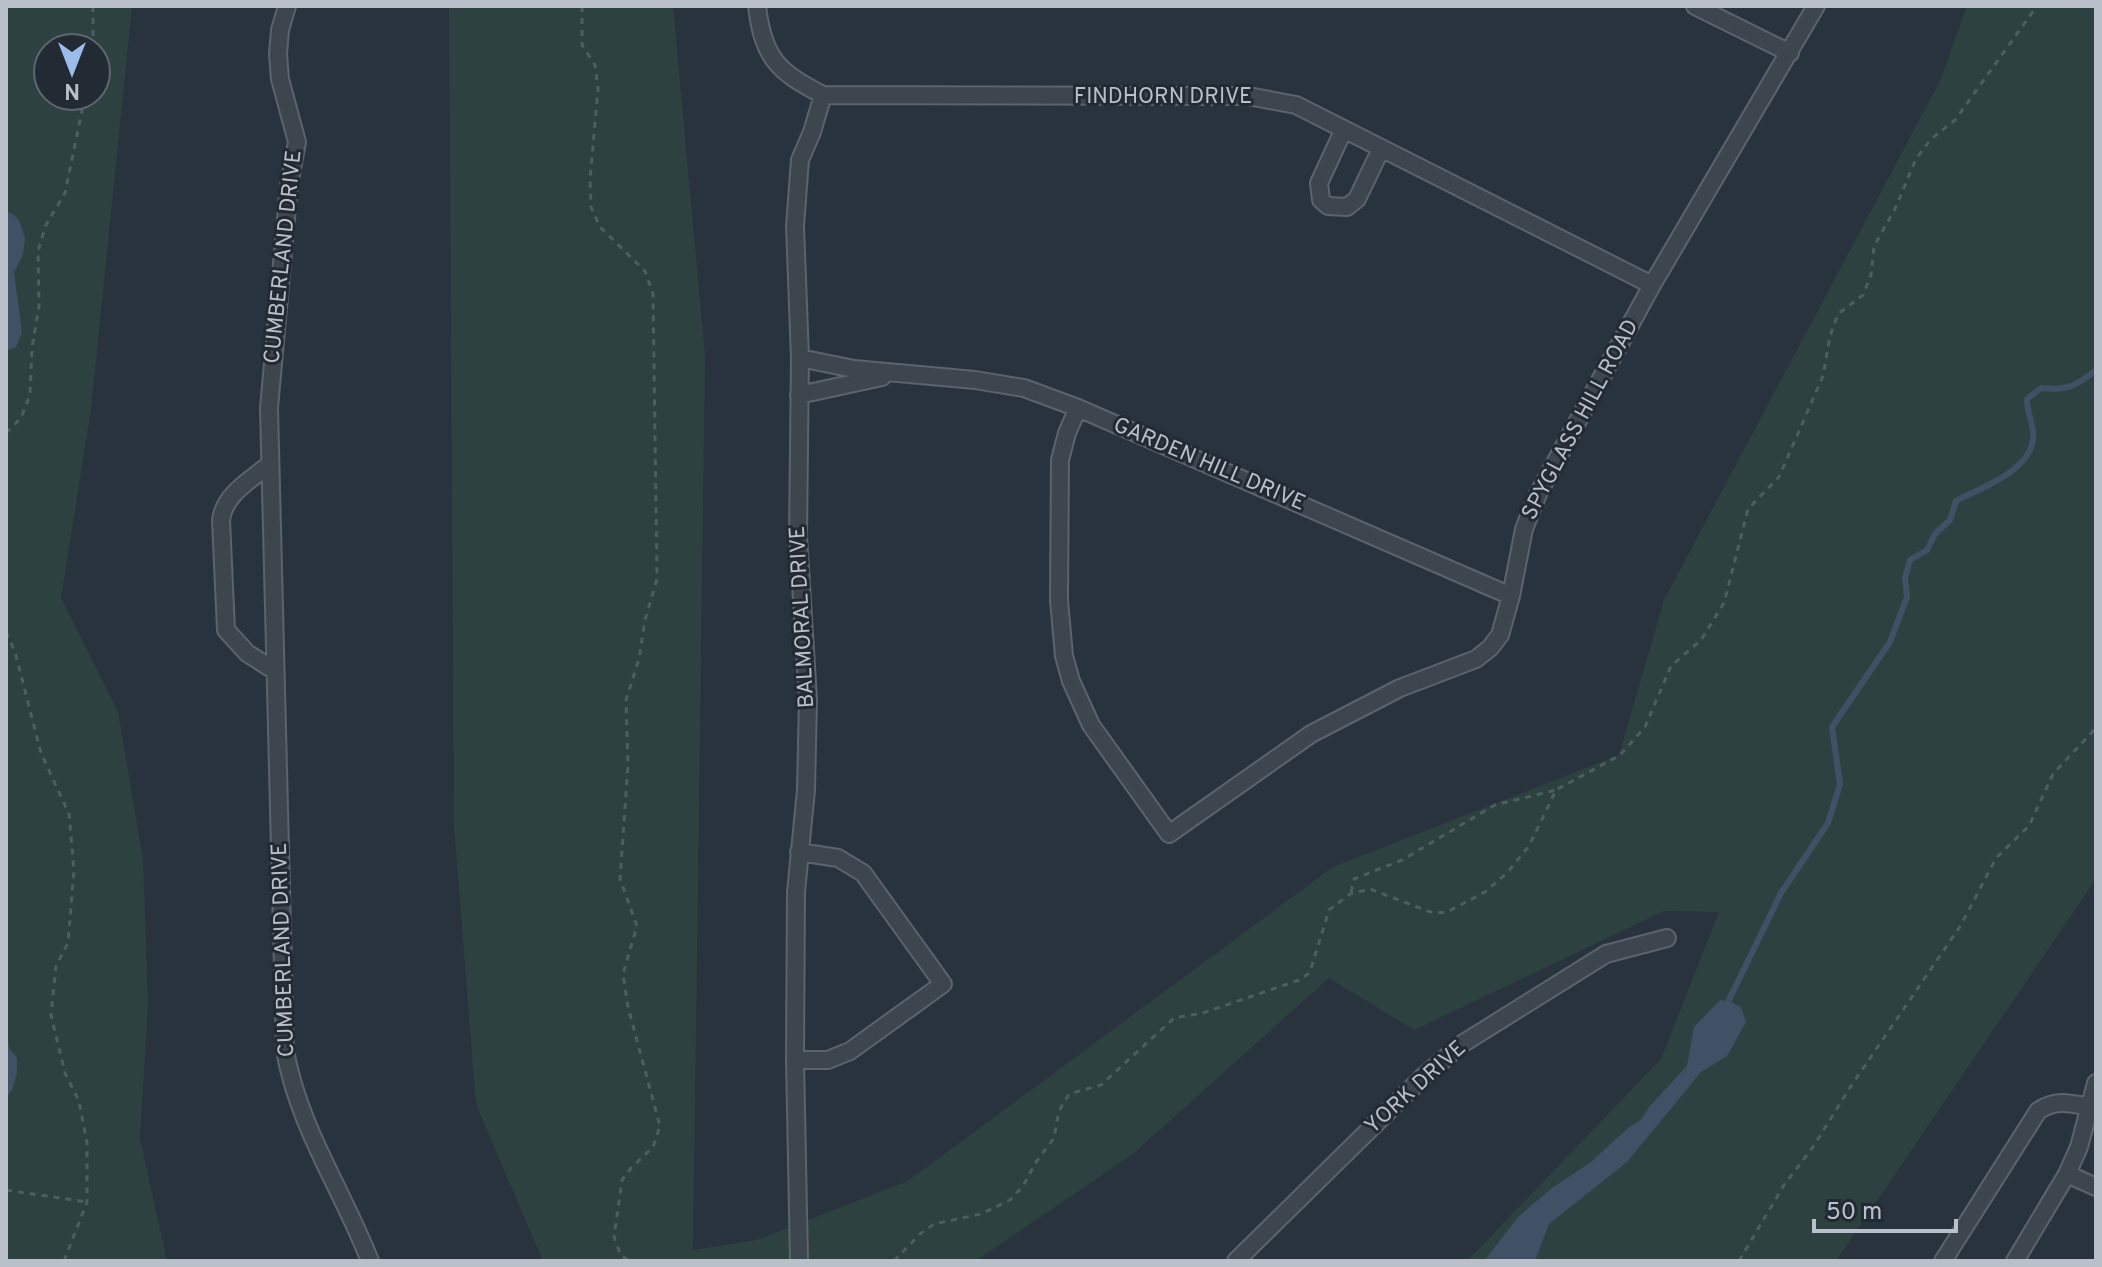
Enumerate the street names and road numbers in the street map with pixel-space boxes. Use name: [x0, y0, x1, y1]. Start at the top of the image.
street label: FINDHORN DRIVE: [1074, 84, 1252, 111]
street label: CUMBERLAND DRIVE: [259, 149, 309, 365]
street label: SPYGLASS HILL ROAD: [1517, 315, 1645, 525]
street label: GARDEN HILL DRIVE: [1109, 412, 1309, 518]
street label: BALMORAL DRIVE: [785, 525, 821, 709]
street label: CUMBERLAND DRIVE: [267, 842, 301, 1058]
street label: YORK DRIVE: [1360, 1036, 1472, 1140]

